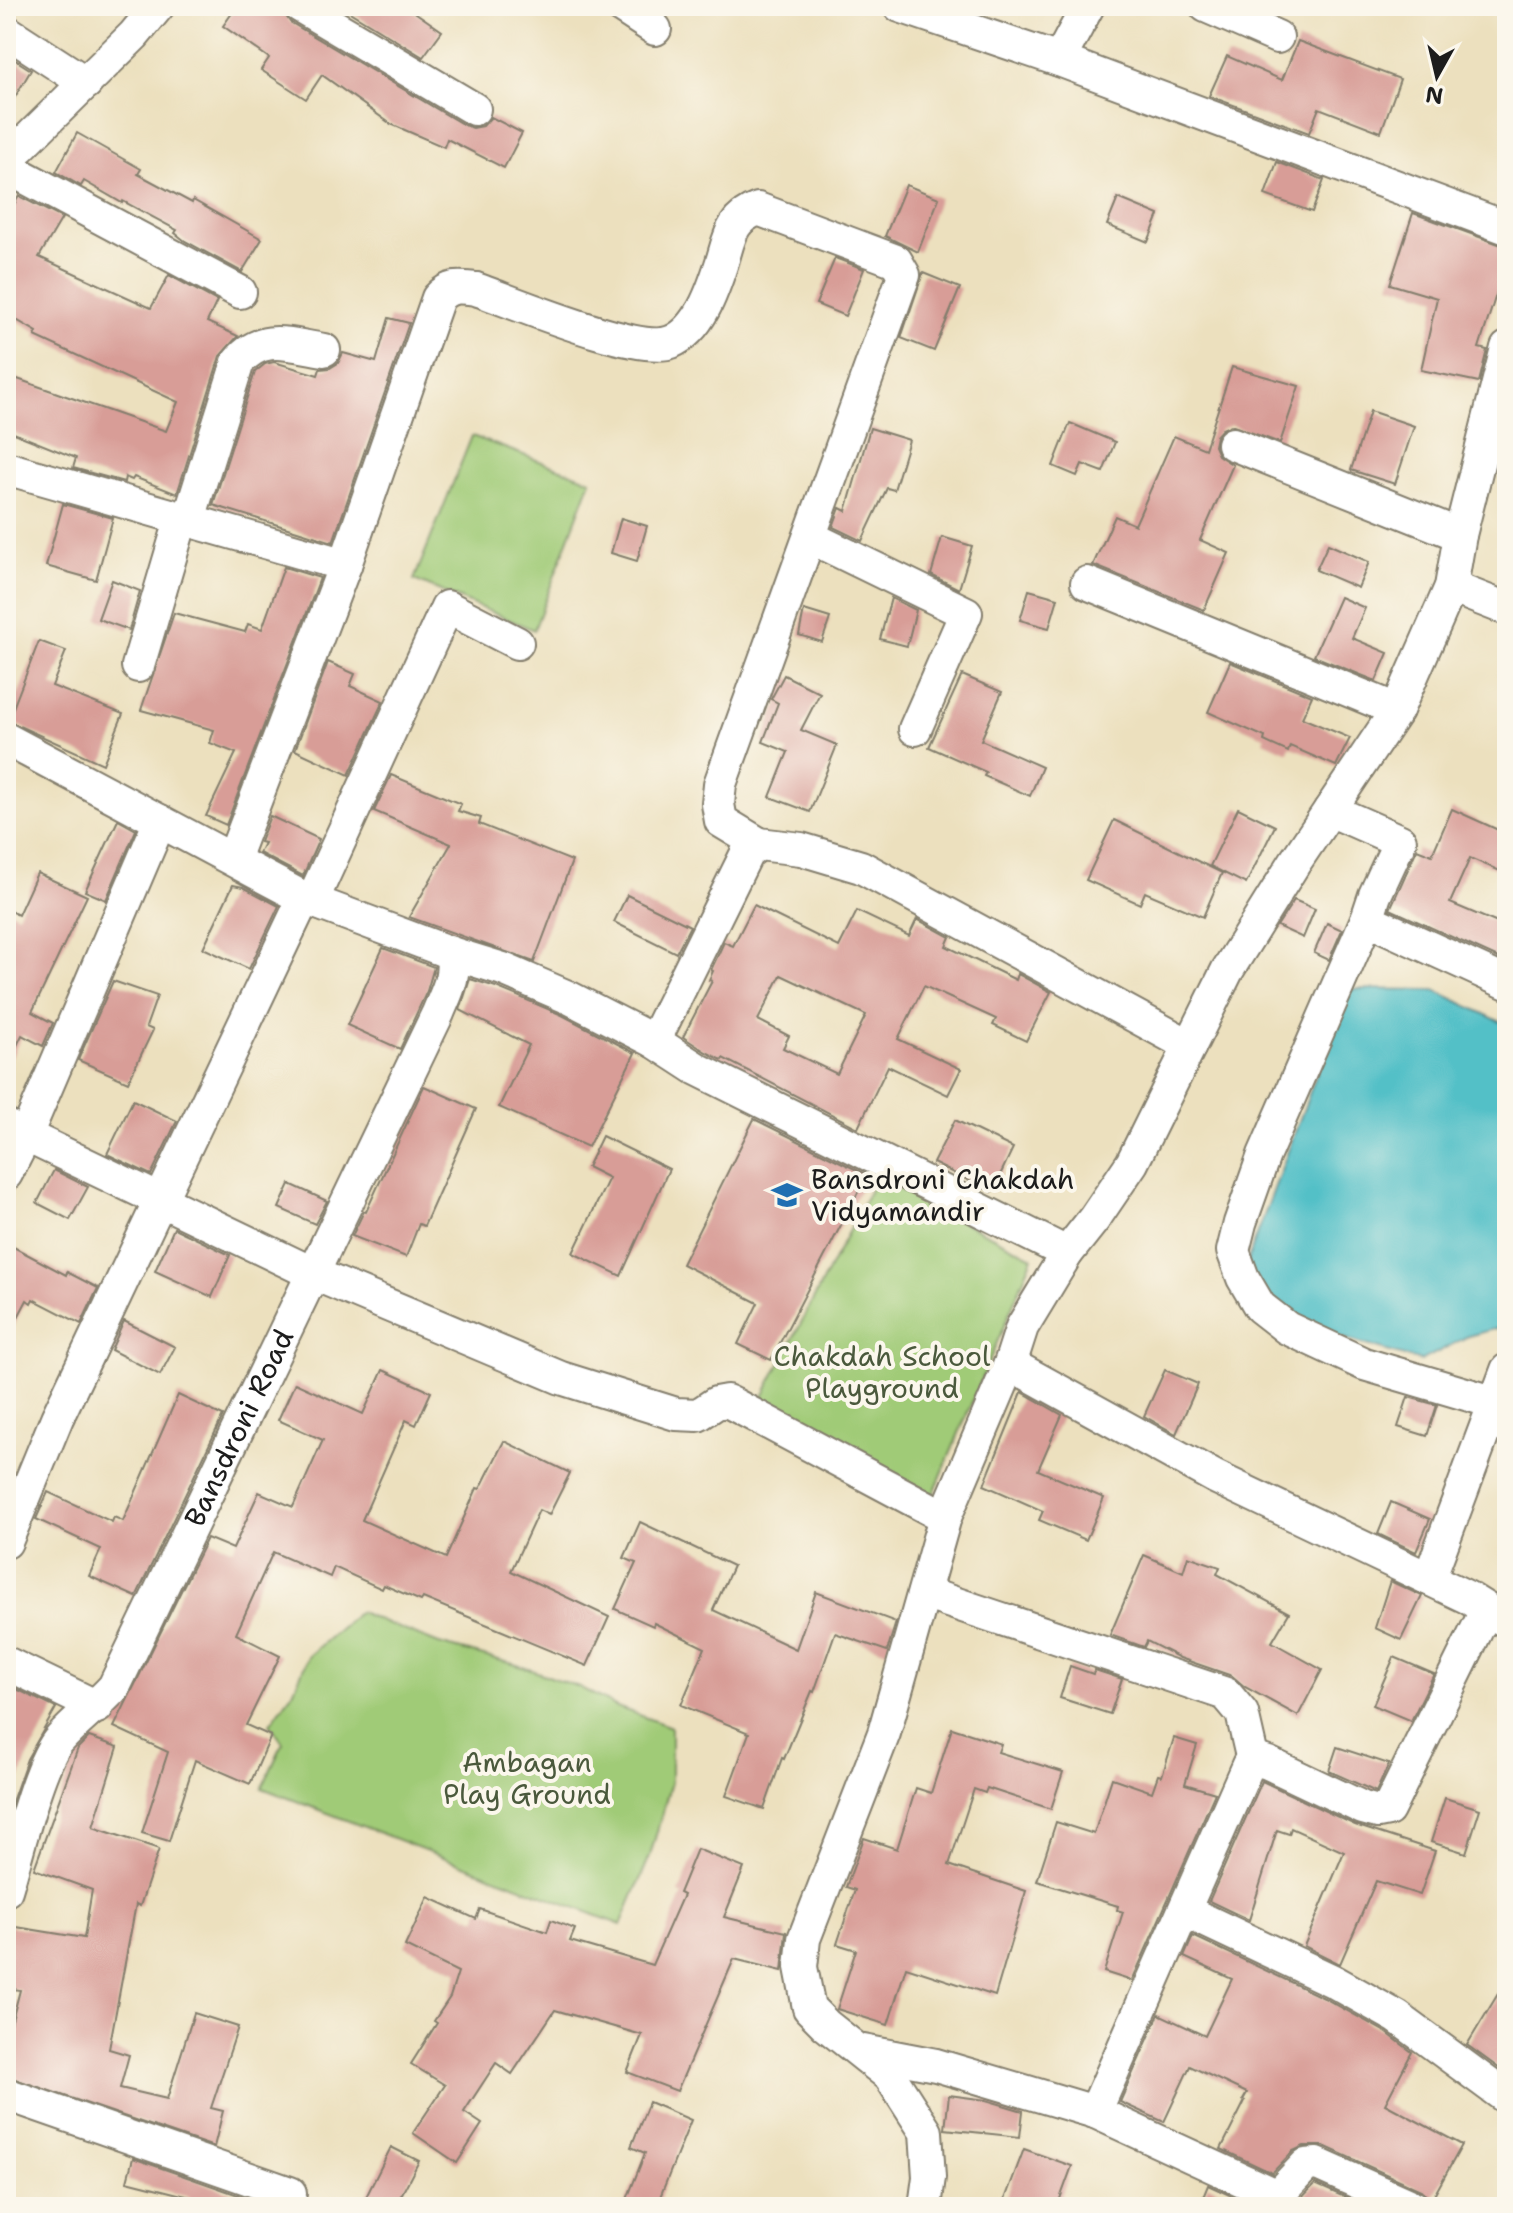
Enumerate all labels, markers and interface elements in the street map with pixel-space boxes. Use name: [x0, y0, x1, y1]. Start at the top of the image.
north arrow: [1397, 36, 1477, 116]
text: N: [1424, 80, 1445, 111]
place label: Bansdroni Chakdah Vidyamandir: [811, 1160, 1075, 1230]
school or university icon: Bansdroni Chakdah Vidyamandir: [770, 1178, 804, 1212]
street label: Bansdroni Road: [175, 1323, 302, 1533]
park label: Chakdah School Playground: [774, 1337, 991, 1407]
park label: Ambagan Play Ground: [443, 1743, 611, 1813]

